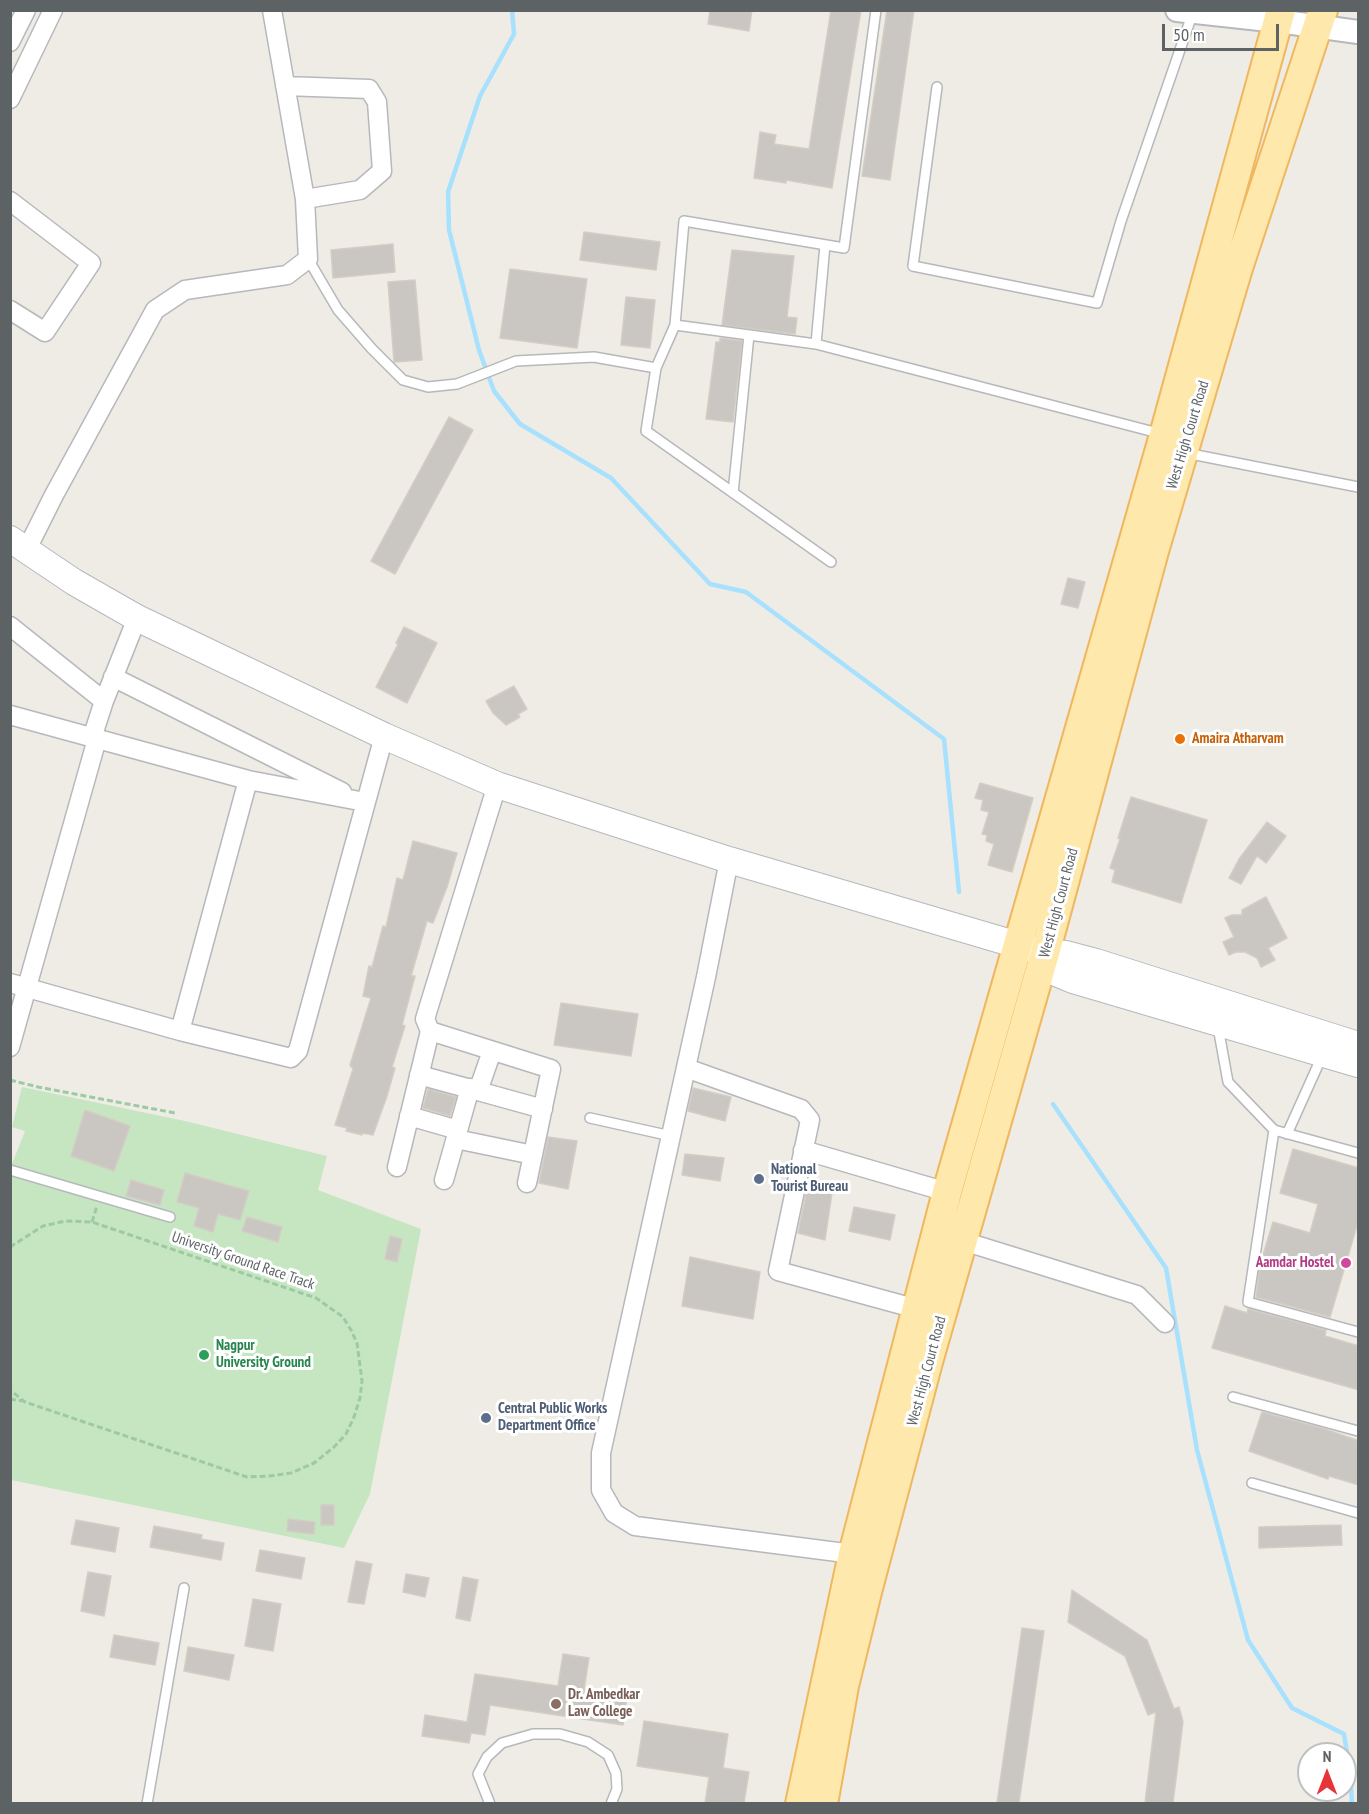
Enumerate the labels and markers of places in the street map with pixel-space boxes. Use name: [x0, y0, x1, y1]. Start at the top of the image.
place label: Amaira Atharvam: [1192, 730, 1284, 748]
marker: Amaira Atharvam: [1173, 732, 1187, 746]
place label: National Tourist Bureau: [771, 1161, 848, 1196]
marker: National Tourist Bureau: [752, 1172, 766, 1186]
place label: Aamdar Hostel: [1256, 1254, 1334, 1272]
marker: Aamdar Hostel: [1339, 1256, 1353, 1270]
place label: Nagpur University Ground: [216, 1337, 311, 1372]
marker: Nagpur University Ground: [197, 1348, 211, 1362]
place label: Central Public Works Department Office: [498, 1400, 607, 1435]
marker: Central Public Works Department Office: [479, 1411, 493, 1425]
place label: Dr. Ambedkar Law College: [568, 1686, 640, 1721]
marker: Dr. Ambedkar Law College: [549, 1697, 563, 1711]

